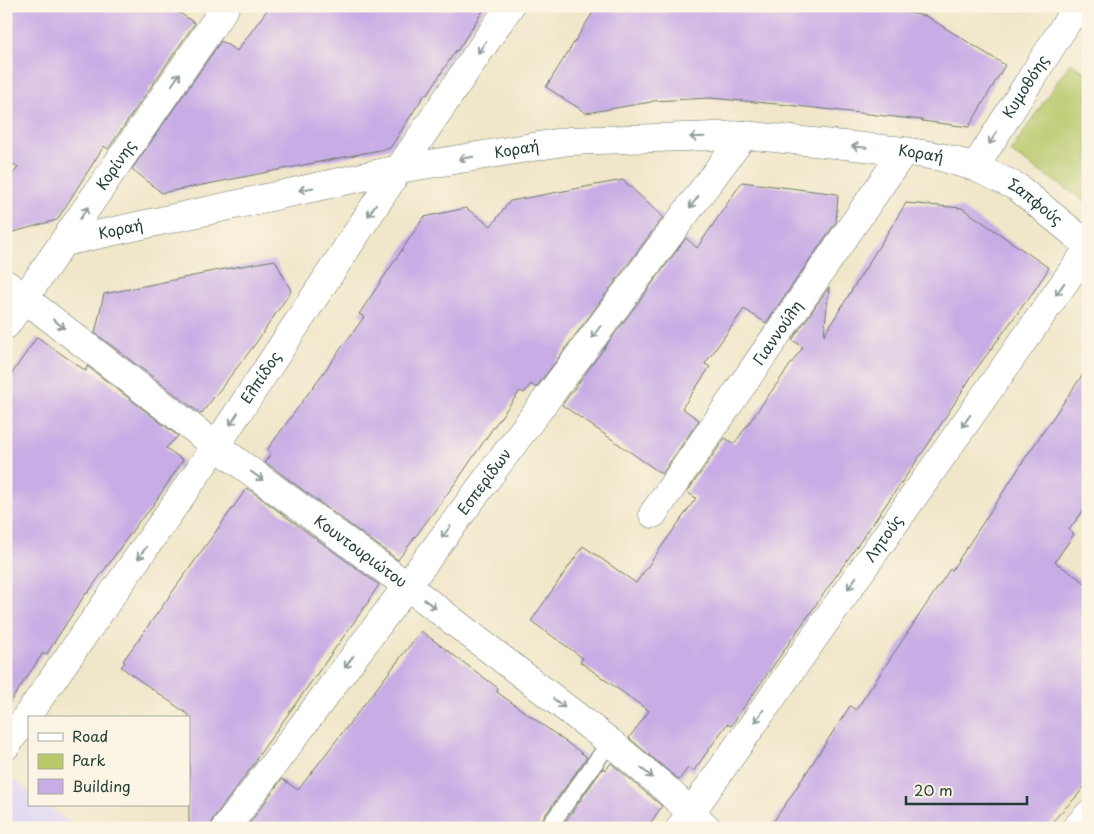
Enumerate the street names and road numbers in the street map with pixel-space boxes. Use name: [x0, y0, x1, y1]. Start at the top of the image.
street label: Κυμοθόης: [996, 50, 1053, 122]
street label: Κοραή: [492, 133, 541, 163]
street label: Κορίνης: [89, 134, 141, 194]
street label: Κοραή: [897, 137, 945, 167]
street label: Σαπφούς: [1005, 171, 1069, 230]
street label: Κοραή: [96, 212, 145, 244]
street label: Γιαννούλη: [746, 295, 807, 369]
street label: Ελπίδος: [234, 346, 286, 408]
street label: Εσπερίδων: [451, 443, 516, 519]
street label: Κουντουριώτου: [310, 508, 413, 592]
street label: Λητούς: [858, 509, 908, 566]

